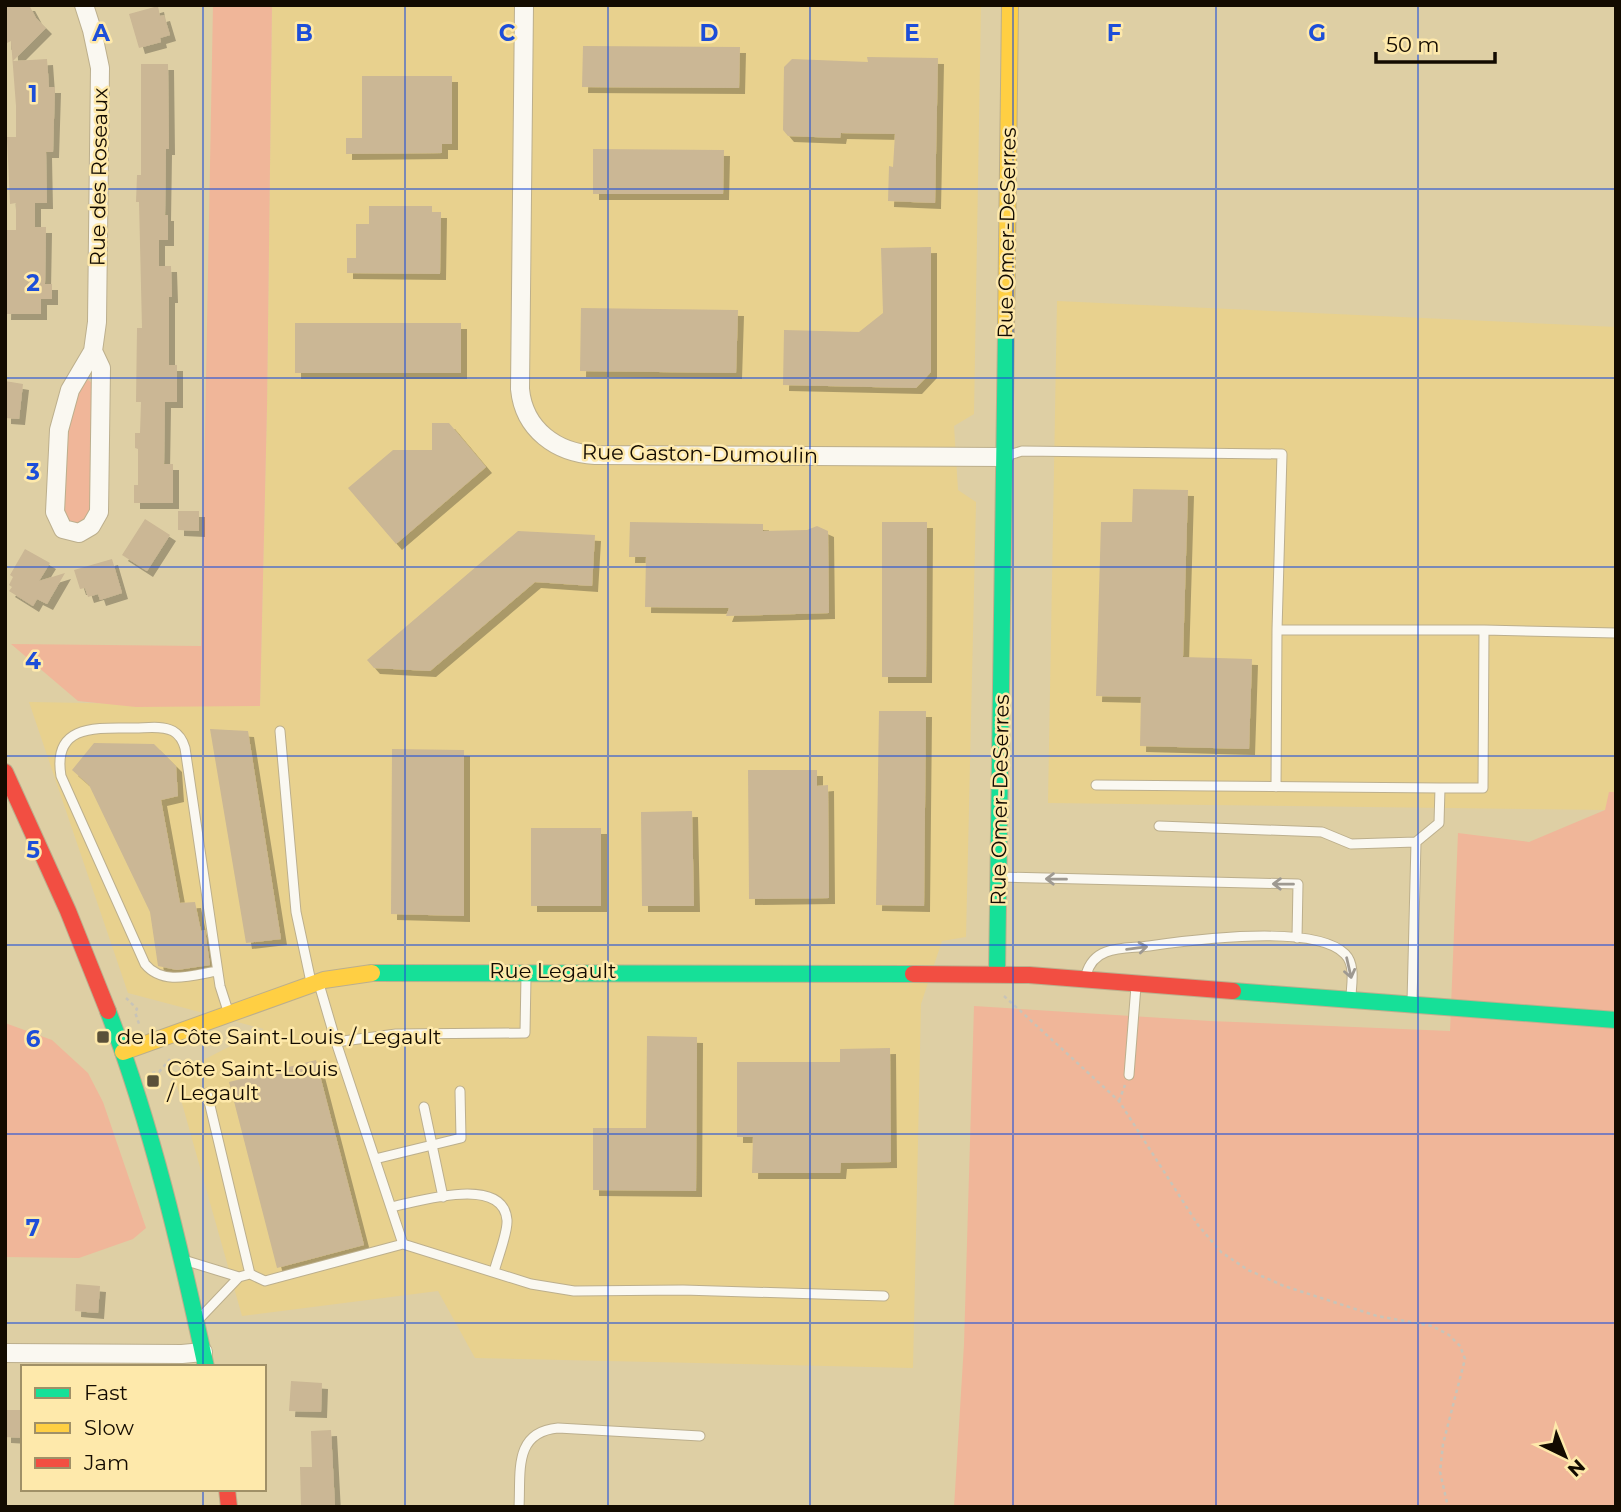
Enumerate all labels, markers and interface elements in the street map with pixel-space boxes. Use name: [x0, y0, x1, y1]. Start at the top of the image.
text: A: [91, 19, 110, 47]
text: B: [295, 19, 313, 47]
text: C: [499, 19, 516, 47]
text: D: [700, 19, 719, 47]
text: E: [904, 19, 920, 47]
text: F: [1107, 19, 1122, 47]
text: G: [1308, 19, 1326, 47]
scale bar: [1376, 21, 1495, 65]
text: 50 m: [1386, 32, 1440, 57]
text: 1: [28, 80, 38, 108]
street label: Rue des Roseaux: [84, 87, 113, 267]
street label: Rue Omer-DeSerres: [992, 127, 1021, 339]
text: 2: [26, 269, 40, 297]
street label: Rue Gaston-Dumoulin: [582, 439, 818, 468]
text: 3: [25, 458, 40, 486]
text: 4: [25, 647, 41, 675]
street label: Rue Omer-DeSerres: [985, 694, 1014, 906]
text: 5: [26, 836, 40, 864]
one-way arrow: [1044, 872, 1067, 886]
one-way arrow: [1272, 877, 1295, 891]
one-way arrow: [1125, 941, 1148, 954]
one-way arrow: [1343, 956, 1357, 979]
street label: Rue Legault: [489, 958, 617, 983]
place label: de la Côte Saint-Louis / Legault: [117, 1024, 442, 1049]
text: 6: [26, 1025, 41, 1053]
marker: de la Côte Saint-Louis / Legault: [95, 1029, 111, 1045]
place label: Côte Saint-Louis / Legault: [166, 1056, 338, 1105]
marker: Côte Saint-Louis / Legault: [145, 1073, 161, 1089]
text: 7: [26, 1214, 40, 1242]
legend: [21, 1365, 266, 1491]
text: Fast: [84, 1380, 128, 1405]
text: Slow: [84, 1415, 134, 1440]
north arrow: [1530, 1421, 1600, 1491]
text: Jam: [83, 1450, 129, 1475]
text: N: [1563, 1454, 1590, 1482]

